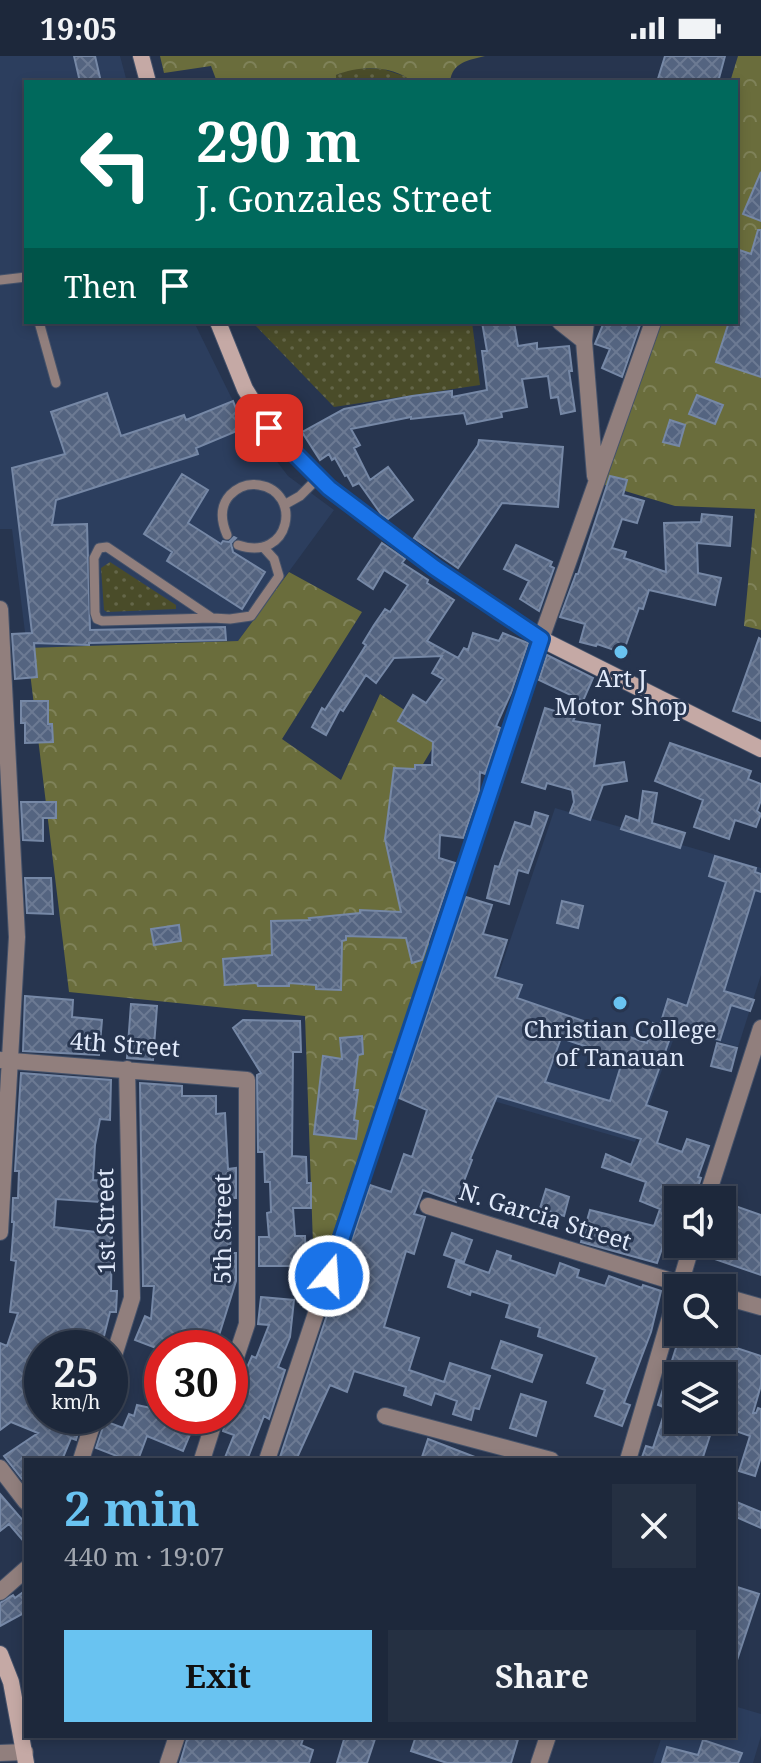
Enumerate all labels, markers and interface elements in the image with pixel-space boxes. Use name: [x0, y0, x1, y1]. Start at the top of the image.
text: 19:05: [40, 8, 117, 49]
text: 290 m: [196, 102, 361, 178]
icon: left: [64, 112, 168, 216]
text: J. Gonzales Street: [196, 174, 492, 223]
icon: arrive: [153, 264, 197, 308]
text: Then: [64, 266, 137, 307]
pin: [235, 394, 303, 462]
icon: arrive: [247, 406, 291, 450]
marker: Art J Motor Shop: [612, 643, 630, 661]
place label: Art J Motor Shop: [554, 661, 688, 722]
marker: Christian College of Tanauan: [611, 994, 629, 1012]
place label: Christian College of Tanauan: [523, 1012, 717, 1073]
street label: 4th Street: [69, 1023, 181, 1064]
street label: 1st Street: [87, 1168, 122, 1274]
street label: 5th Street: [205, 1174, 238, 1284]
street label: N. Garcia Street: [455, 1174, 636, 1257]
map controls: [664, 1186, 736, 1434]
button: sound: [664, 1186, 736, 1258]
position arrow: [287, 1234, 371, 1318]
button: search: [664, 1274, 736, 1346]
speed limit sign: 30: [144, 1330, 248, 1434]
text: 25: [53, 1344, 99, 1399]
button: layers: [664, 1362, 736, 1434]
text: km/h: [51, 1388, 101, 1415]
text: 2 min: [64, 1475, 200, 1540]
button: close: [612, 1484, 696, 1568]
text: 440 m · 19:07: [64, 1538, 225, 1574]
button: Exit: [64, 1630, 372, 1722]
button: Share: [388, 1630, 696, 1722]

